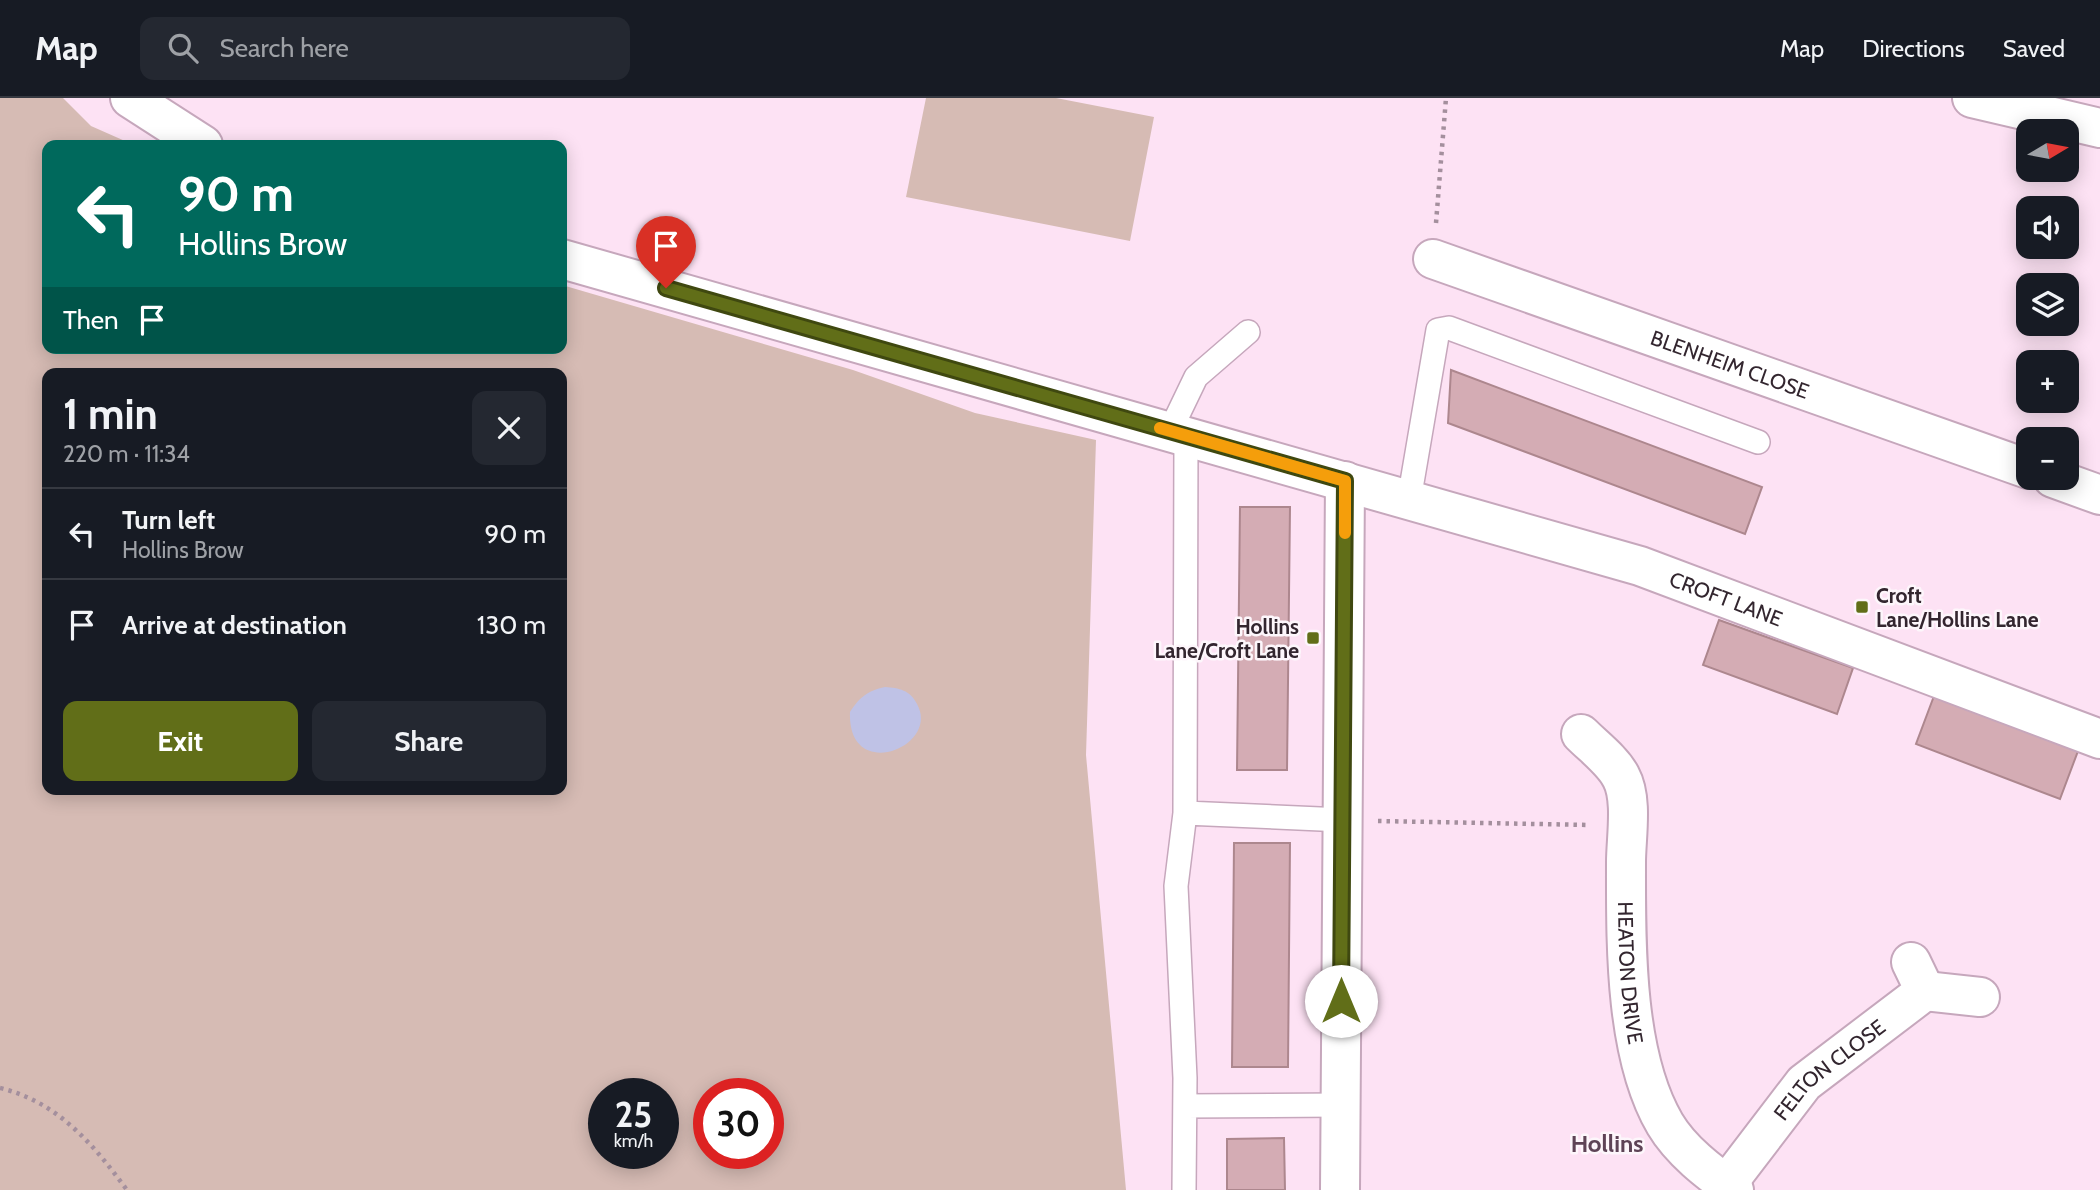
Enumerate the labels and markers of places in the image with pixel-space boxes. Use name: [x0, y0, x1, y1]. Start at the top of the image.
pin: [636, 216, 696, 288]
place label: Croft Lane/Hollins Lane: [1876, 583, 2039, 632]
marker: Croft Lane/Hollins Lane: [1854, 599, 1870, 615]
place label: Hollins Lane/Croft Lane: [1155, 614, 1299, 663]
marker: Hollins Lane/Croft Lane: [1305, 630, 1321, 646]

